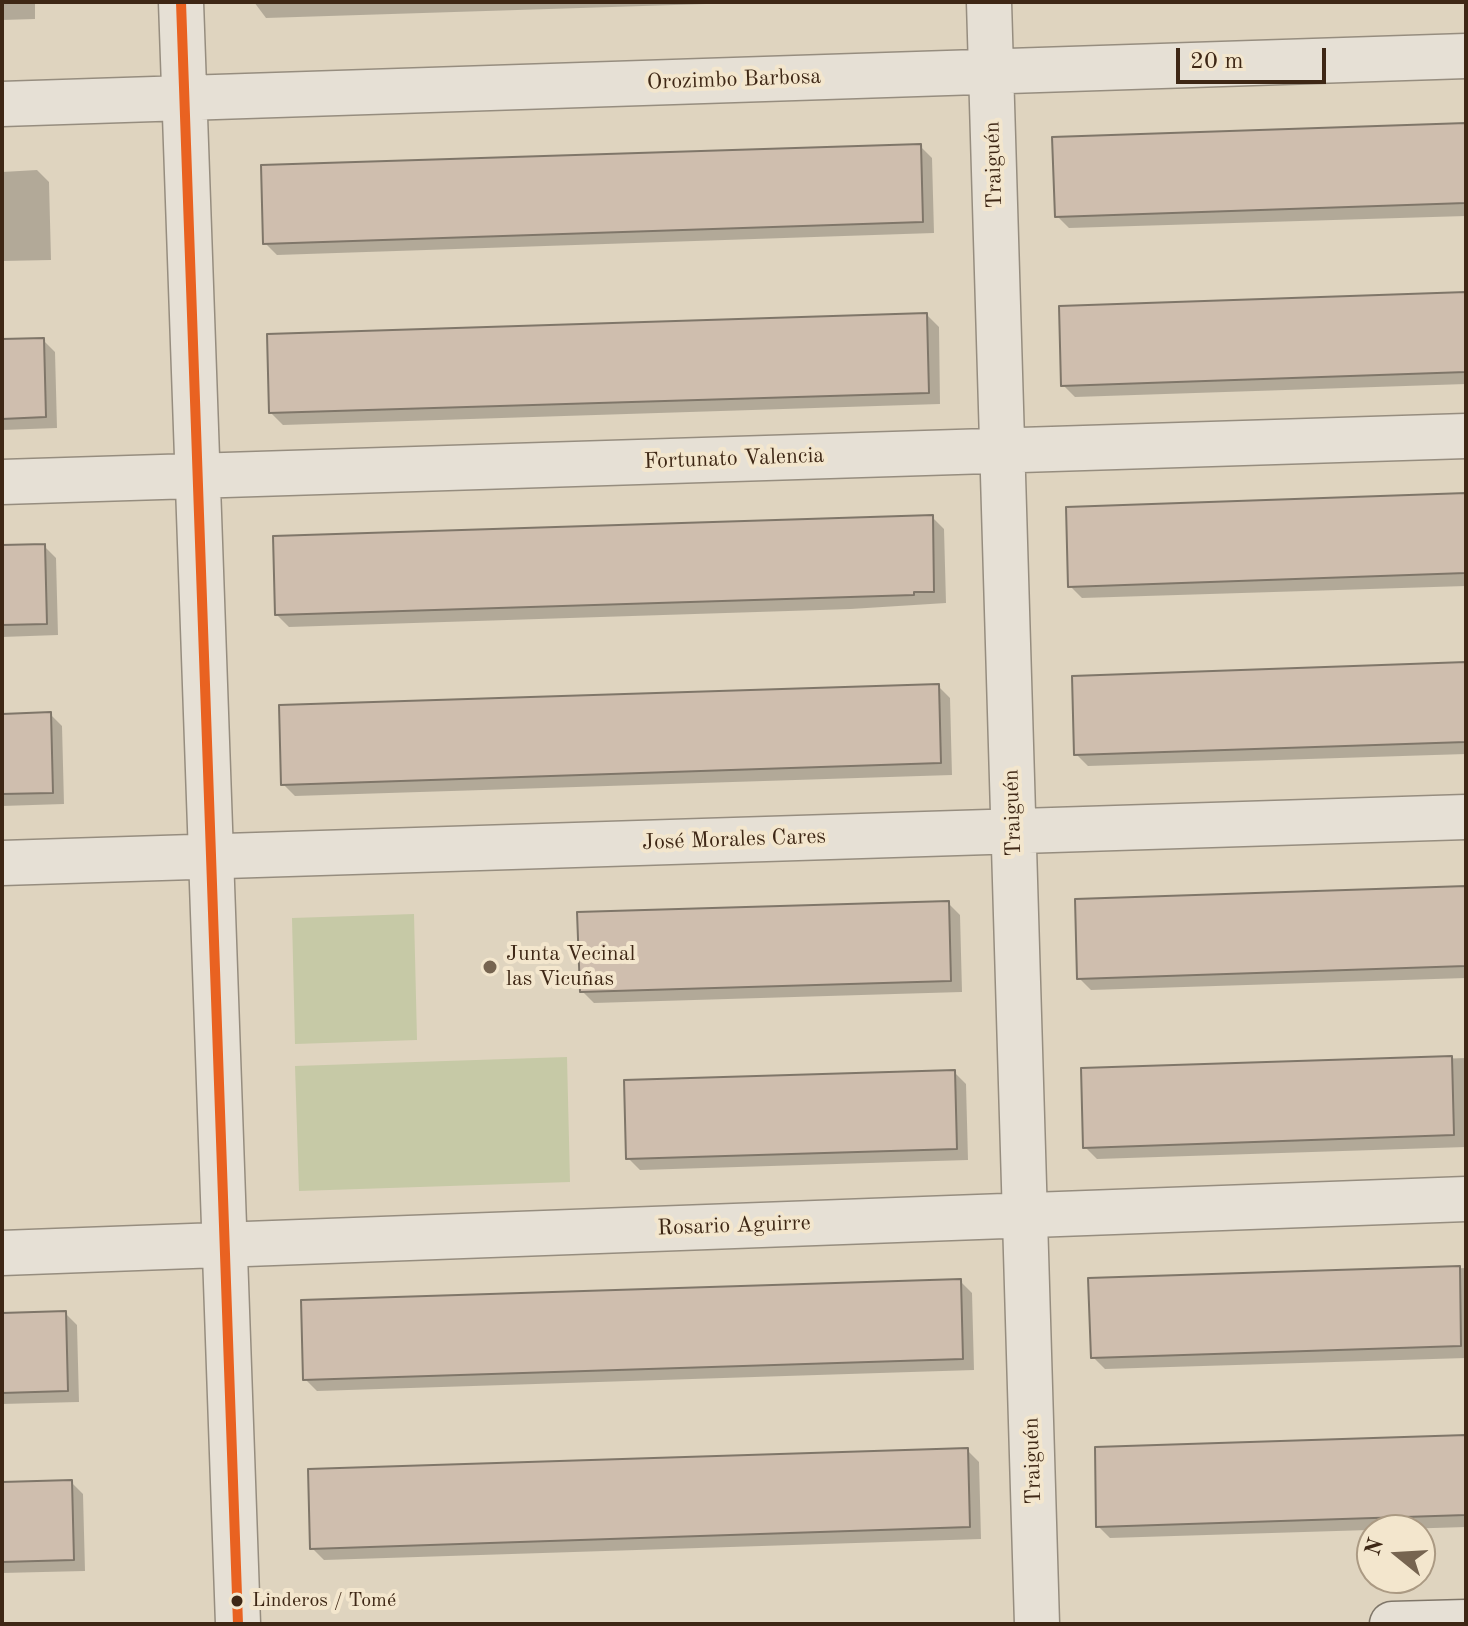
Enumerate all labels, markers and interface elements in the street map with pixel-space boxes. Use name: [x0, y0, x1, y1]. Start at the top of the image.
scale bar: [1180, 32, 1330, 82]
text: 20 m: [1190, 50, 1244, 74]
street label: Orozimbo Barbosa: [646, 64, 822, 96]
street label: Traiguén: [979, 121, 1009, 209]
street label: Fortunato Valencia: [643, 443, 825, 475]
street label: Traiguén: [998, 769, 1028, 857]
street label: José Morales Cares: [642, 824, 826, 856]
place label: Junta Vecinal las Vicuñas: [506, 941, 635, 992]
marker: Junta Vecinal las Vicuñas: [481, 958, 499, 976]
street label: Rosario Aguirre: [657, 1210, 811, 1242]
street label: Traiguén: [1018, 1417, 1048, 1505]
north arrow: [1356, 1514, 1436, 1594]
text: N: [1362, 1536, 1388, 1559]
place label: Linderos / Tomé: [252, 1589, 396, 1613]
marker: Linderos / Tomé: [229, 1593, 245, 1609]

